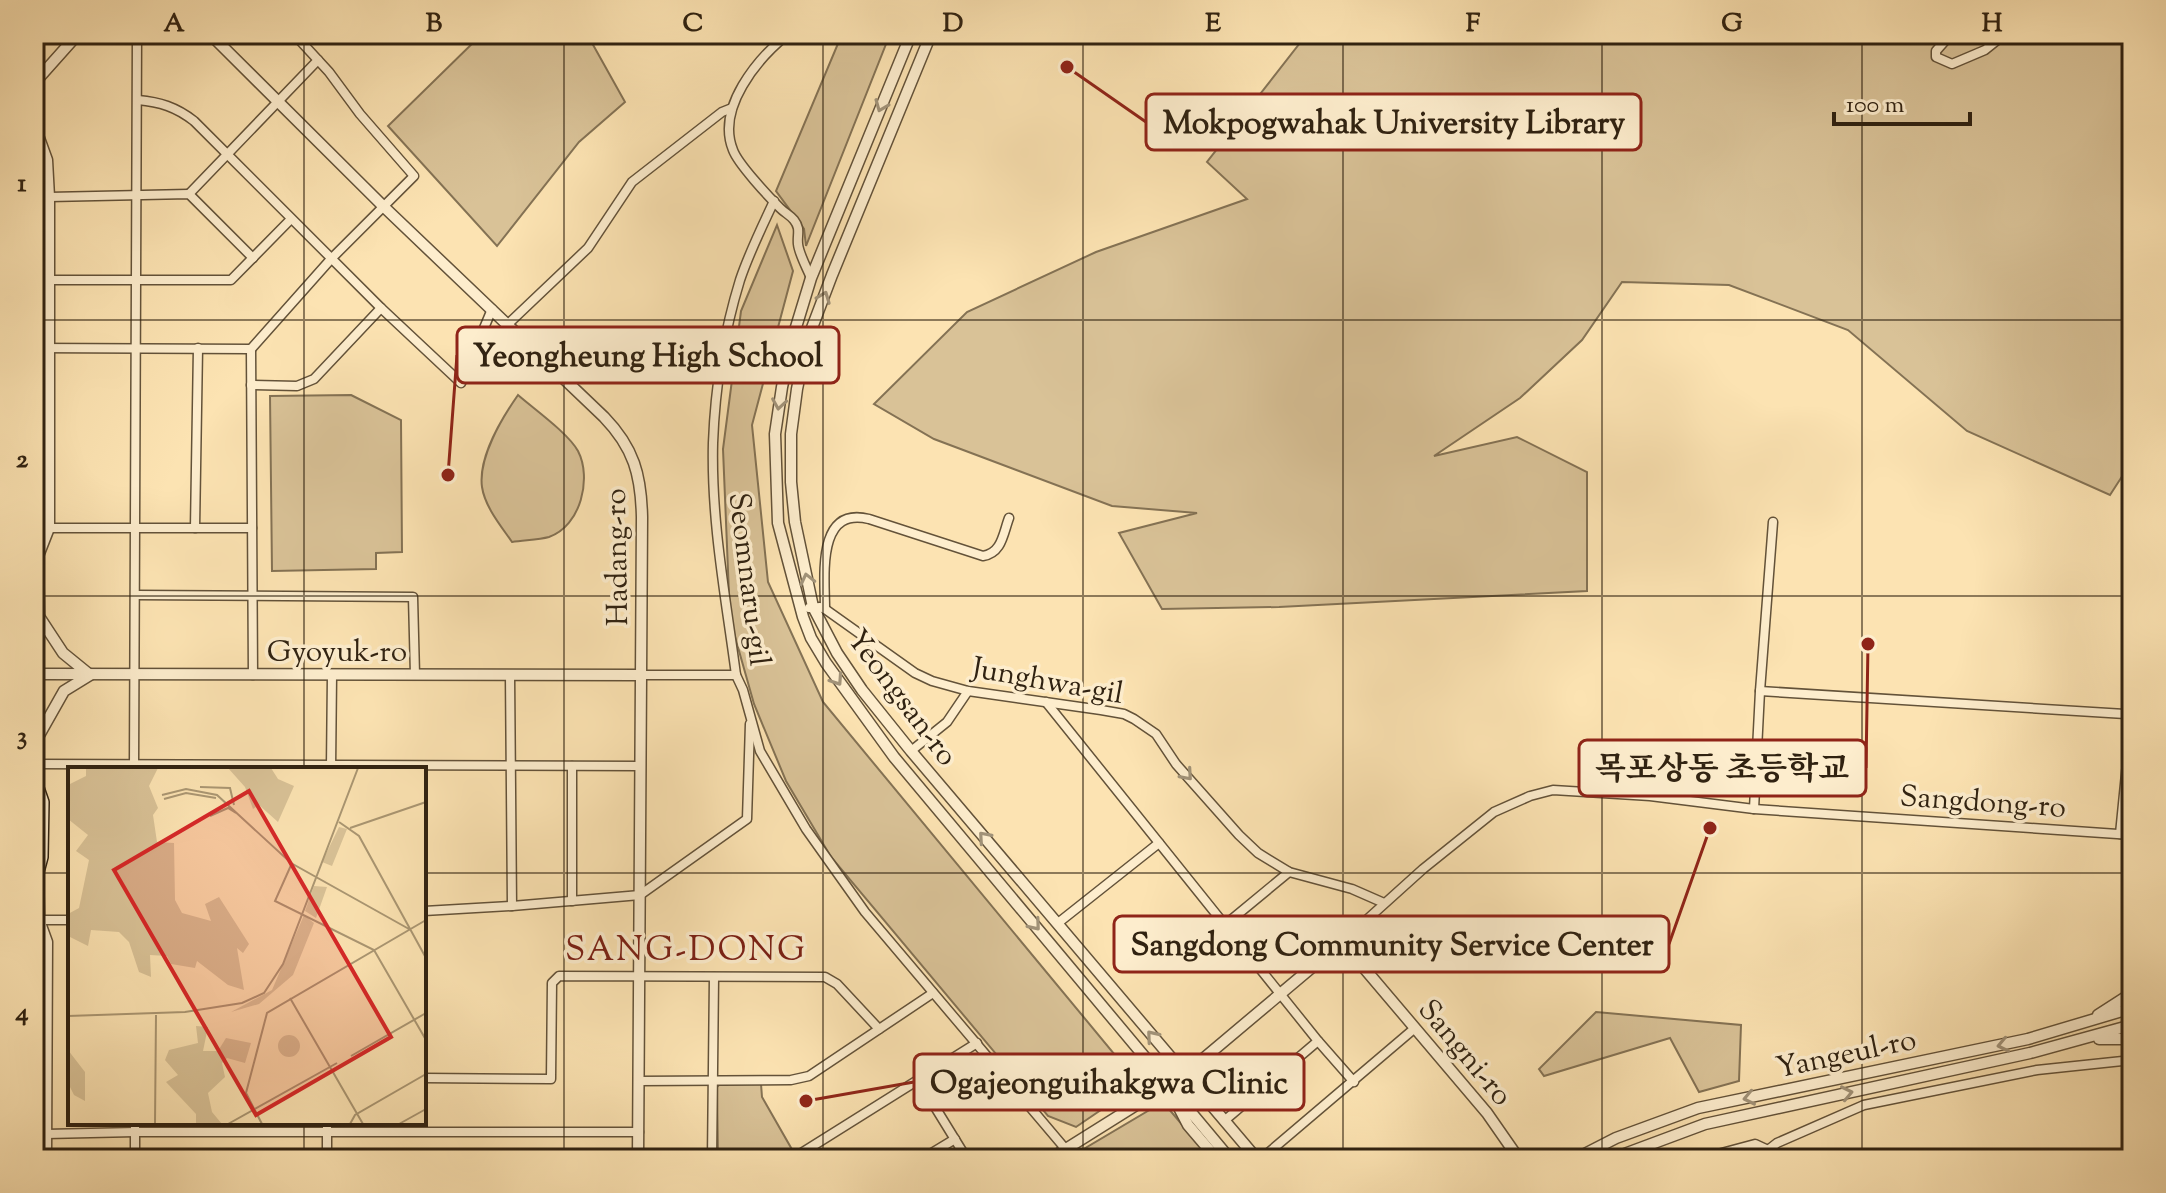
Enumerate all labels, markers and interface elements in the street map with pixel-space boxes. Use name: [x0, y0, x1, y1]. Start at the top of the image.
text: A: [163, 6, 185, 43]
text: B: [426, 6, 443, 43]
text: C: [683, 6, 703, 43]
text: D: [943, 6, 963, 43]
text: E: [1205, 6, 1221, 43]
text: F: [1466, 6, 1481, 43]
text: G: [1721, 6, 1743, 43]
text: H: [1982, 6, 2003, 43]
scale bar: [1834, 76, 1970, 126]
text: 100 m: [1846, 89, 1904, 123]
callout: Mokpogwahak University Library: [1146, 94, 1641, 150]
one-way arrow: [875, 98, 891, 112]
text: Mokpogwahak University Library: [1163, 102, 1625, 148]
text: 1: [18, 166, 27, 203]
one-way arrow: [814, 291, 831, 305]
callout: Yeongheung High School: [457, 327, 839, 383]
text: Yeongheung High School: [473, 335, 823, 381]
one-way arrow: [771, 397, 788, 411]
text: 2: [16, 442, 29, 479]
street label: Hadang-ro: [596, 488, 641, 626]
street label: Seomnaru-gil: [716, 490, 779, 669]
one-way arrow: [799, 573, 816, 587]
street label: Yeongsan-ro: [835, 621, 967, 776]
street label: Gyoyuk-ro: [267, 632, 407, 675]
street label: Junghwa-gil: [967, 648, 1127, 717]
one-way arrow: [827, 671, 842, 685]
text: 3: [17, 719, 27, 756]
callout: 목포상동 초등학교: [1579, 740, 1866, 796]
text: 목포상동 초등학교: [1595, 748, 1849, 794]
one-way arrow: [1177, 766, 1191, 781]
inset map: [68, 767, 426, 1125]
street label: Sangdong-ro: [1898, 776, 2067, 831]
one-way arrow: [979, 832, 994, 846]
one-way arrow: [1025, 916, 1040, 931]
callout: Sangdong Community Service Center: [1114, 916, 1669, 972]
text: Sangdong Community Service Center: [1130, 924, 1655, 970]
district label: SANG-DONG: [565, 927, 807, 976]
street label: Sangni-ro: [1407, 991, 1522, 1116]
text: 4: [14, 995, 29, 1032]
street label: Yangeul-ro: [1772, 1020, 1921, 1091]
one-way arrow: [1147, 1031, 1162, 1045]
one-way arrow: [1996, 1035, 2010, 1052]
callout: Ogajeonguihakgwa Clinic: [914, 1054, 1304, 1110]
text: Ogajeonguihakgwa Clinic: [930, 1062, 1289, 1108]
one-way arrow: [1840, 1085, 1854, 1102]
one-way arrow: [1742, 1089, 1756, 1106]

